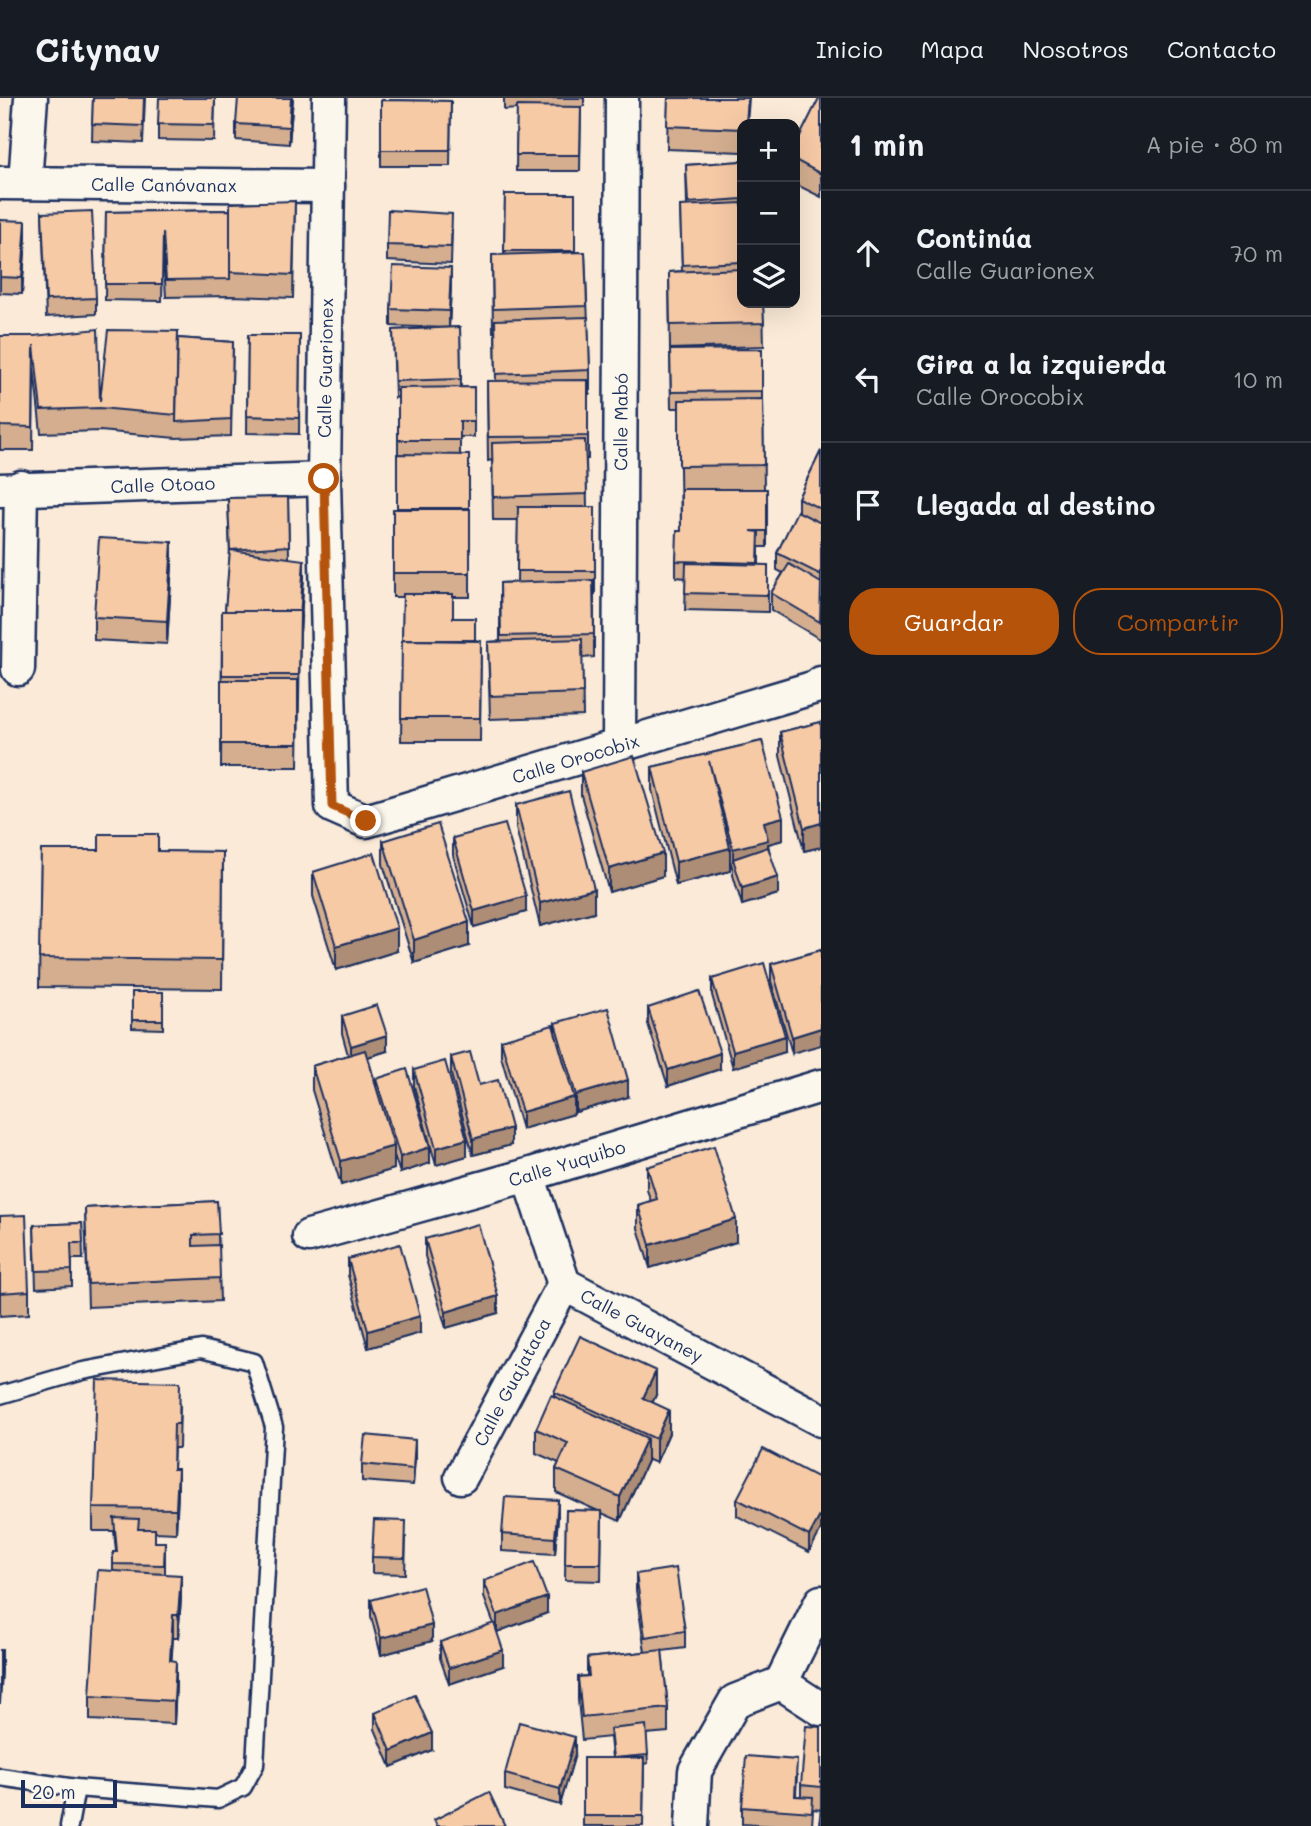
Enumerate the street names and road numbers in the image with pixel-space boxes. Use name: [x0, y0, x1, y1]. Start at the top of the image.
street label: Calle Canóvanax: [91, 172, 237, 197]
street label: Calle Guarionex: [312, 298, 338, 438]
street label: Calle Mabó: [608, 373, 633, 471]
street label: Calle Otoao: [110, 471, 216, 498]
street label: Calle Orocobix: [509, 728, 642, 789]
street label: Calle Yuquibo: [506, 1134, 628, 1192]
street label: Calle Guayaney: [576, 1283, 708, 1368]
street label: Calle Guajataca: [468, 1313, 556, 1450]

